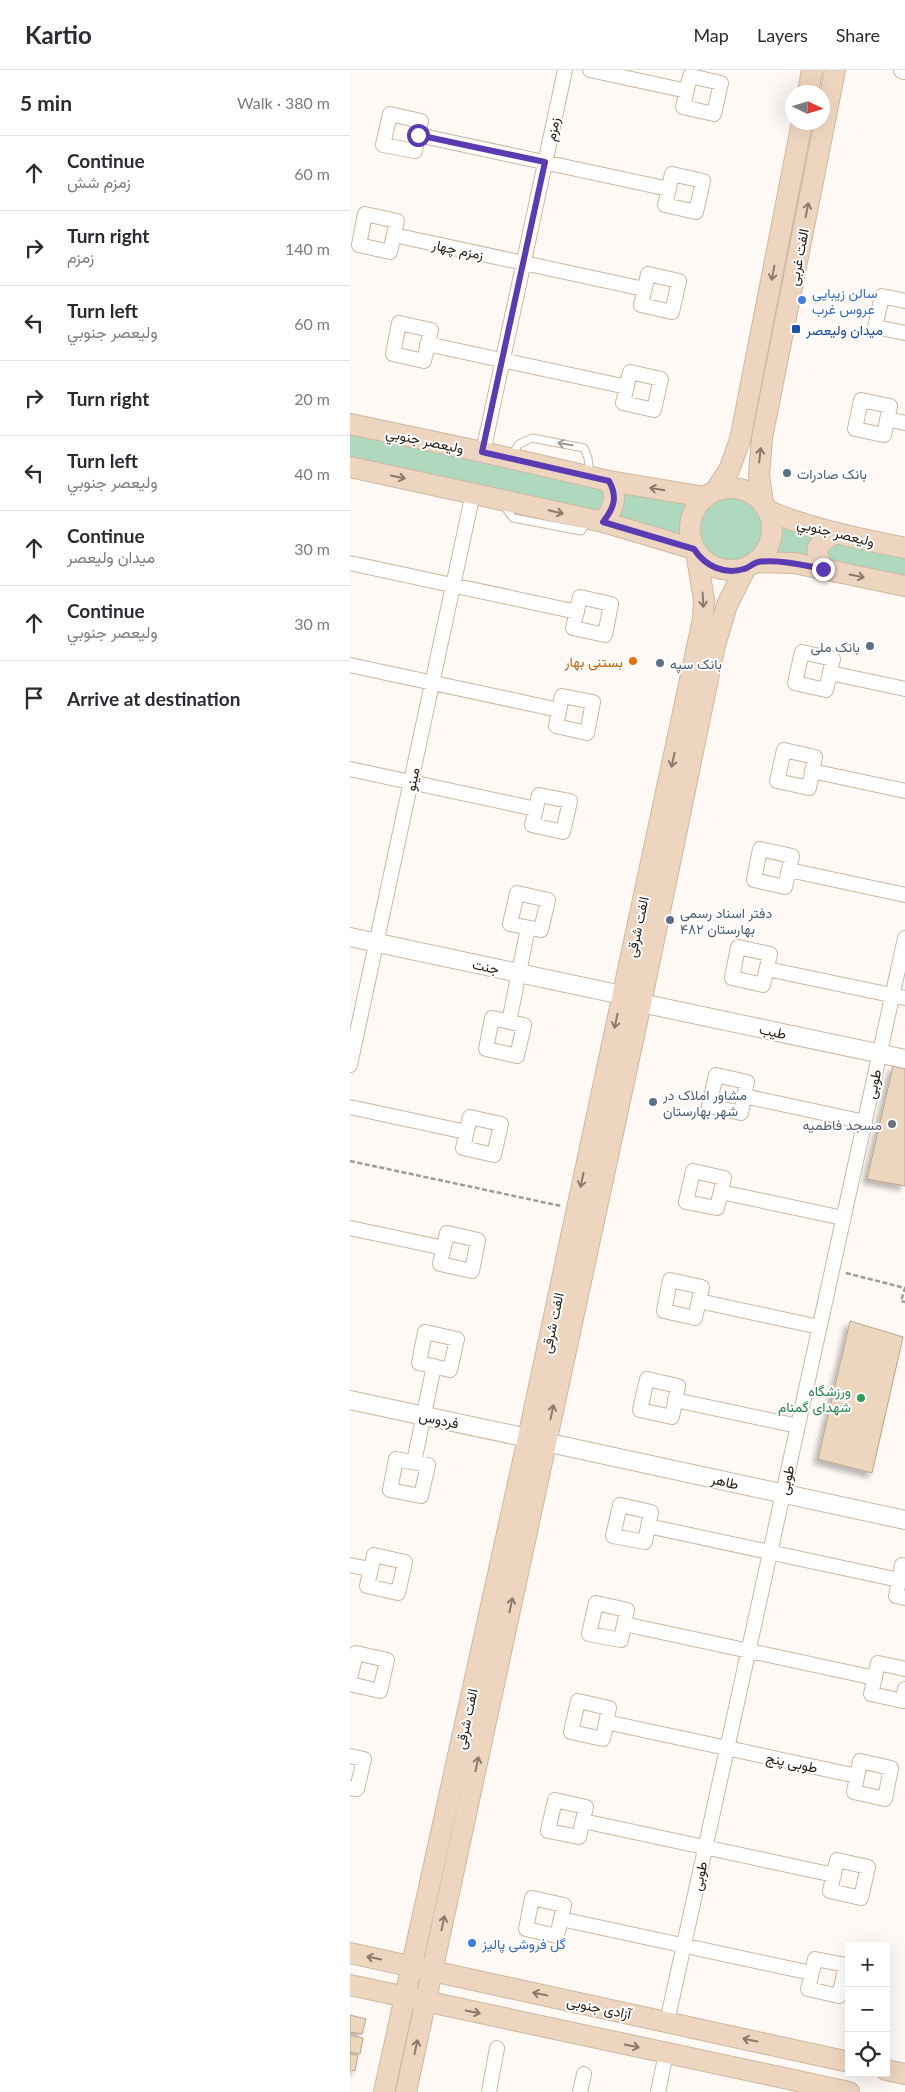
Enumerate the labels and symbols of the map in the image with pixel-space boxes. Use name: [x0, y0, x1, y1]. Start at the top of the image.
north arrow: [785, 85, 830, 130]
street label: زمزم: [541, 115, 564, 143]
route start: [407, 124, 430, 147]
one-way arrow: [803, 202, 813, 218]
street label: الفت غربی: [784, 227, 813, 287]
street label: زمزم چهار: [429, 235, 485, 265]
one-way arrow: [767, 265, 777, 281]
place label: سالن زیبایی عروس غرب: [812, 284, 877, 318]
marker: سالن زیبایی عروس غرب: [796, 294, 808, 306]
place label: میدان ولیعصر: [805, 321, 883, 339]
marker: میدان ولیعصر: [790, 323, 802, 335]
street label: وليعصر جنوبي: [384, 423, 466, 460]
one-way arrow: [557, 439, 573, 449]
one-way arrow: [755, 447, 765, 463]
place label: بانک صادرات: [797, 465, 867, 483]
marker: بانک صادرات: [781, 467, 793, 479]
one-way arrow: [389, 473, 405, 482]
one-way arrow: [649, 483, 665, 493]
one-way arrow: [548, 508, 564, 517]
street label: وليعصر جنوبي: [795, 514, 876, 554]
route end: [812, 558, 835, 581]
one-way arrow: [848, 572, 864, 581]
one-way arrow: [698, 592, 707, 608]
place label: بانک ملی: [810, 638, 860, 656]
marker: بانک ملی: [864, 640, 876, 652]
place label: بستنی بهار: [564, 653, 623, 671]
marker: بستنی بهار: [627, 655, 639, 667]
place label: بانک سپه: [670, 655, 722, 674]
marker: بانک سپه: [654, 657, 666, 669]
one-way arrow: [667, 751, 677, 767]
street label: مینو: [401, 766, 424, 792]
street label: الفت شرقی: [622, 895, 653, 959]
place label: دفتر اسناد رسمی ۴۸۲ بهارستان: [680, 904, 772, 938]
marker: دفتر اسناد رسمی ۴۸۲ بهارستان: [664, 914, 676, 926]
street label: جنت: [471, 955, 501, 978]
one-way arrow: [611, 1013, 620, 1029]
street label: طیب: [758, 1020, 788, 1043]
street label: طوبی: [862, 1068, 885, 1101]
place label: مشاور املاک در شهر بهارستان: [662, 1086, 747, 1120]
marker: مشاور املاک در شهر بهارستان: [647, 1096, 659, 1108]
place label: مسجد فاطمیه: [803, 1116, 882, 1134]
marker: مسجد فاطمیه: [886, 1118, 898, 1130]
one-way arrow: [577, 1172, 586, 1188]
street label: الفت شرقی: [537, 1291, 568, 1355]
place label: ورزشگاه شهدای گمنام: [778, 1382, 851, 1416]
marker: ورزشگاه شهدای گمنام: [855, 1392, 867, 1404]
one-way arrow: [548, 1405, 557, 1421]
street label: فردوس: [417, 1407, 460, 1432]
street label: طوبی: [775, 1464, 798, 1497]
street label: طاهر: [708, 1470, 740, 1493]
one-way arrow: [507, 1598, 516, 1614]
street label: الفت شرقی: [451, 1687, 482, 1751]
street label: طوبی پنج: [764, 1748, 819, 1779]
one-way arrow: [473, 1757, 482, 1773]
street label: طوبی: [688, 1860, 711, 1893]
one-way arrow: [439, 1916, 448, 1932]
place label: گل فروشی پالیز: [481, 1935, 566, 1954]
marker: گل فروشی پالیز: [466, 1937, 478, 1949]
one-way arrow: [367, 1953, 383, 1962]
one-way arrow: [532, 1989, 548, 1998]
street label: آزادی جنوبی: [565, 1992, 634, 2023]
one-way arrow: [465, 2007, 481, 2017]
one-way arrow: [742, 2035, 758, 2044]
one-way arrow: [412, 2039, 421, 2055]
one-way arrow: [624, 2041, 640, 2051]

